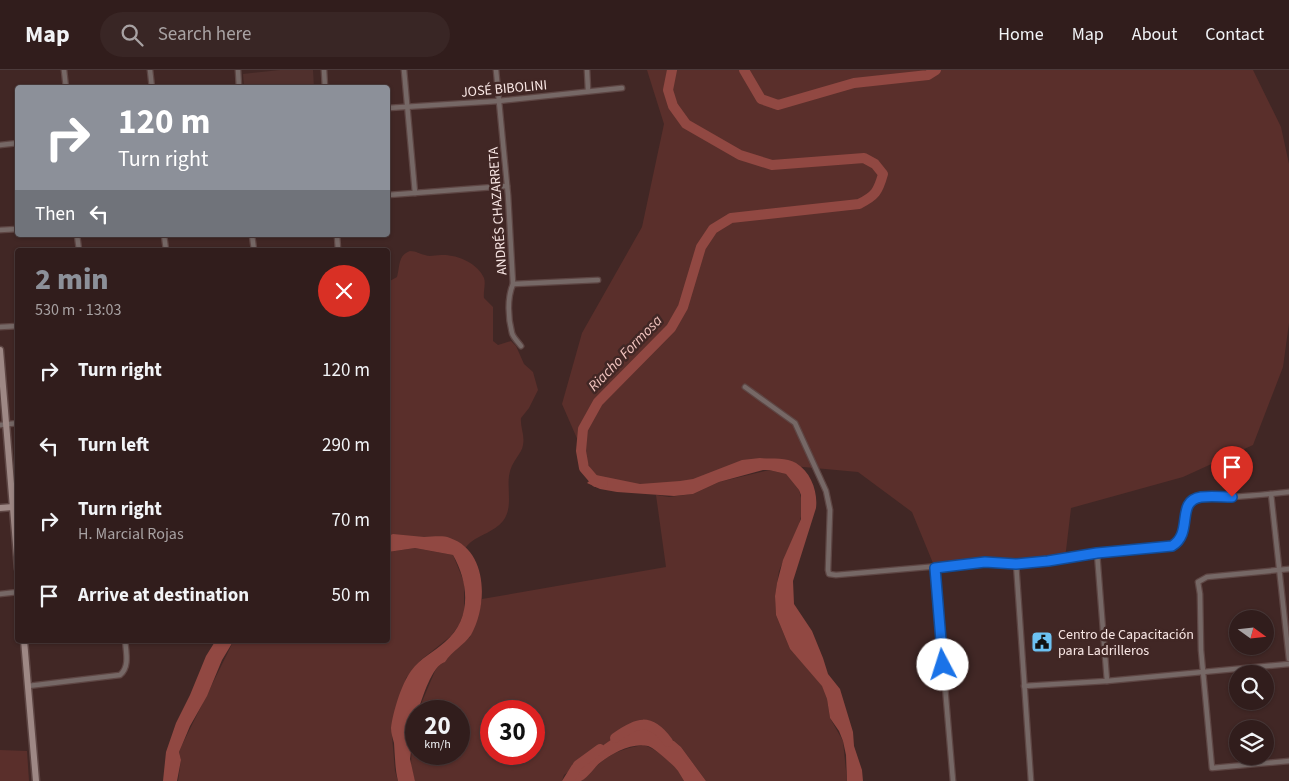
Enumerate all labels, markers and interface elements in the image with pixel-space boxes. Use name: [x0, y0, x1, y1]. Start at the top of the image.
search box: [100, 12, 450, 57]
text: Map: [25, 17, 70, 52]
icon: search: [118, 21, 146, 49]
text: Search here: [158, 21, 251, 48]
text: Home: [998, 22, 1044, 47]
text: Map: [1072, 22, 1104, 47]
text: About: [1132, 22, 1177, 47]
text: Contact: [1205, 22, 1264, 47]
street label: JOSÉ BIBOLINI: [460, 75, 548, 103]
text: 120 m: [118, 97, 210, 147]
icon: right: [35, 105, 100, 170]
text: Turn right: [118, 143, 208, 175]
street label: ANDRÉS CHAZARRETA: [484, 146, 512, 276]
icon: left: [85, 200, 113, 228]
text: Then: [35, 201, 75, 228]
text: 2 min: [35, 258, 109, 301]
button: close: [318, 265, 370, 317]
text: 530 m · 13:03: [35, 299, 122, 321]
water label: Riacho Formosa: [584, 311, 667, 396]
icon: right: [35, 357, 63, 385]
text: Turn right: [78, 357, 162, 384]
text: 120 m: [322, 357, 370, 384]
icon: left: [35, 432, 63, 460]
text: Turn left: [78, 432, 149, 459]
text: 290 m: [322, 432, 370, 459]
pin: [1211, 446, 1253, 497]
icon: arrive: [1218, 453, 1246, 481]
text: Turn right: [78, 496, 162, 523]
icon: right: [35, 507, 63, 535]
text: 70 m: [332, 507, 370, 534]
text: H. Marcial Rojas: [78, 523, 184, 545]
icon: arrive: [35, 582, 63, 610]
text: Arrive at destination: [78, 582, 249, 609]
text: 50 m: [332, 582, 370, 609]
north arrow: [1229, 610, 1274, 655]
map controls: [1229, 610, 1274, 765]
place label: Centro de Capacitación para Ladrilleros: [1058, 625, 1194, 661]
public building icon: Centro de Capacitación para Ladrilleros: [1030, 630, 1054, 654]
position arrow: [916, 638, 968, 690]
button: search: [1229, 665, 1274, 710]
speed limit sign: 30: [480, 700, 545, 765]
text: 20: [424, 708, 451, 744]
button: layers: [1229, 720, 1274, 765]
text: km/h: [424, 736, 451, 753]

